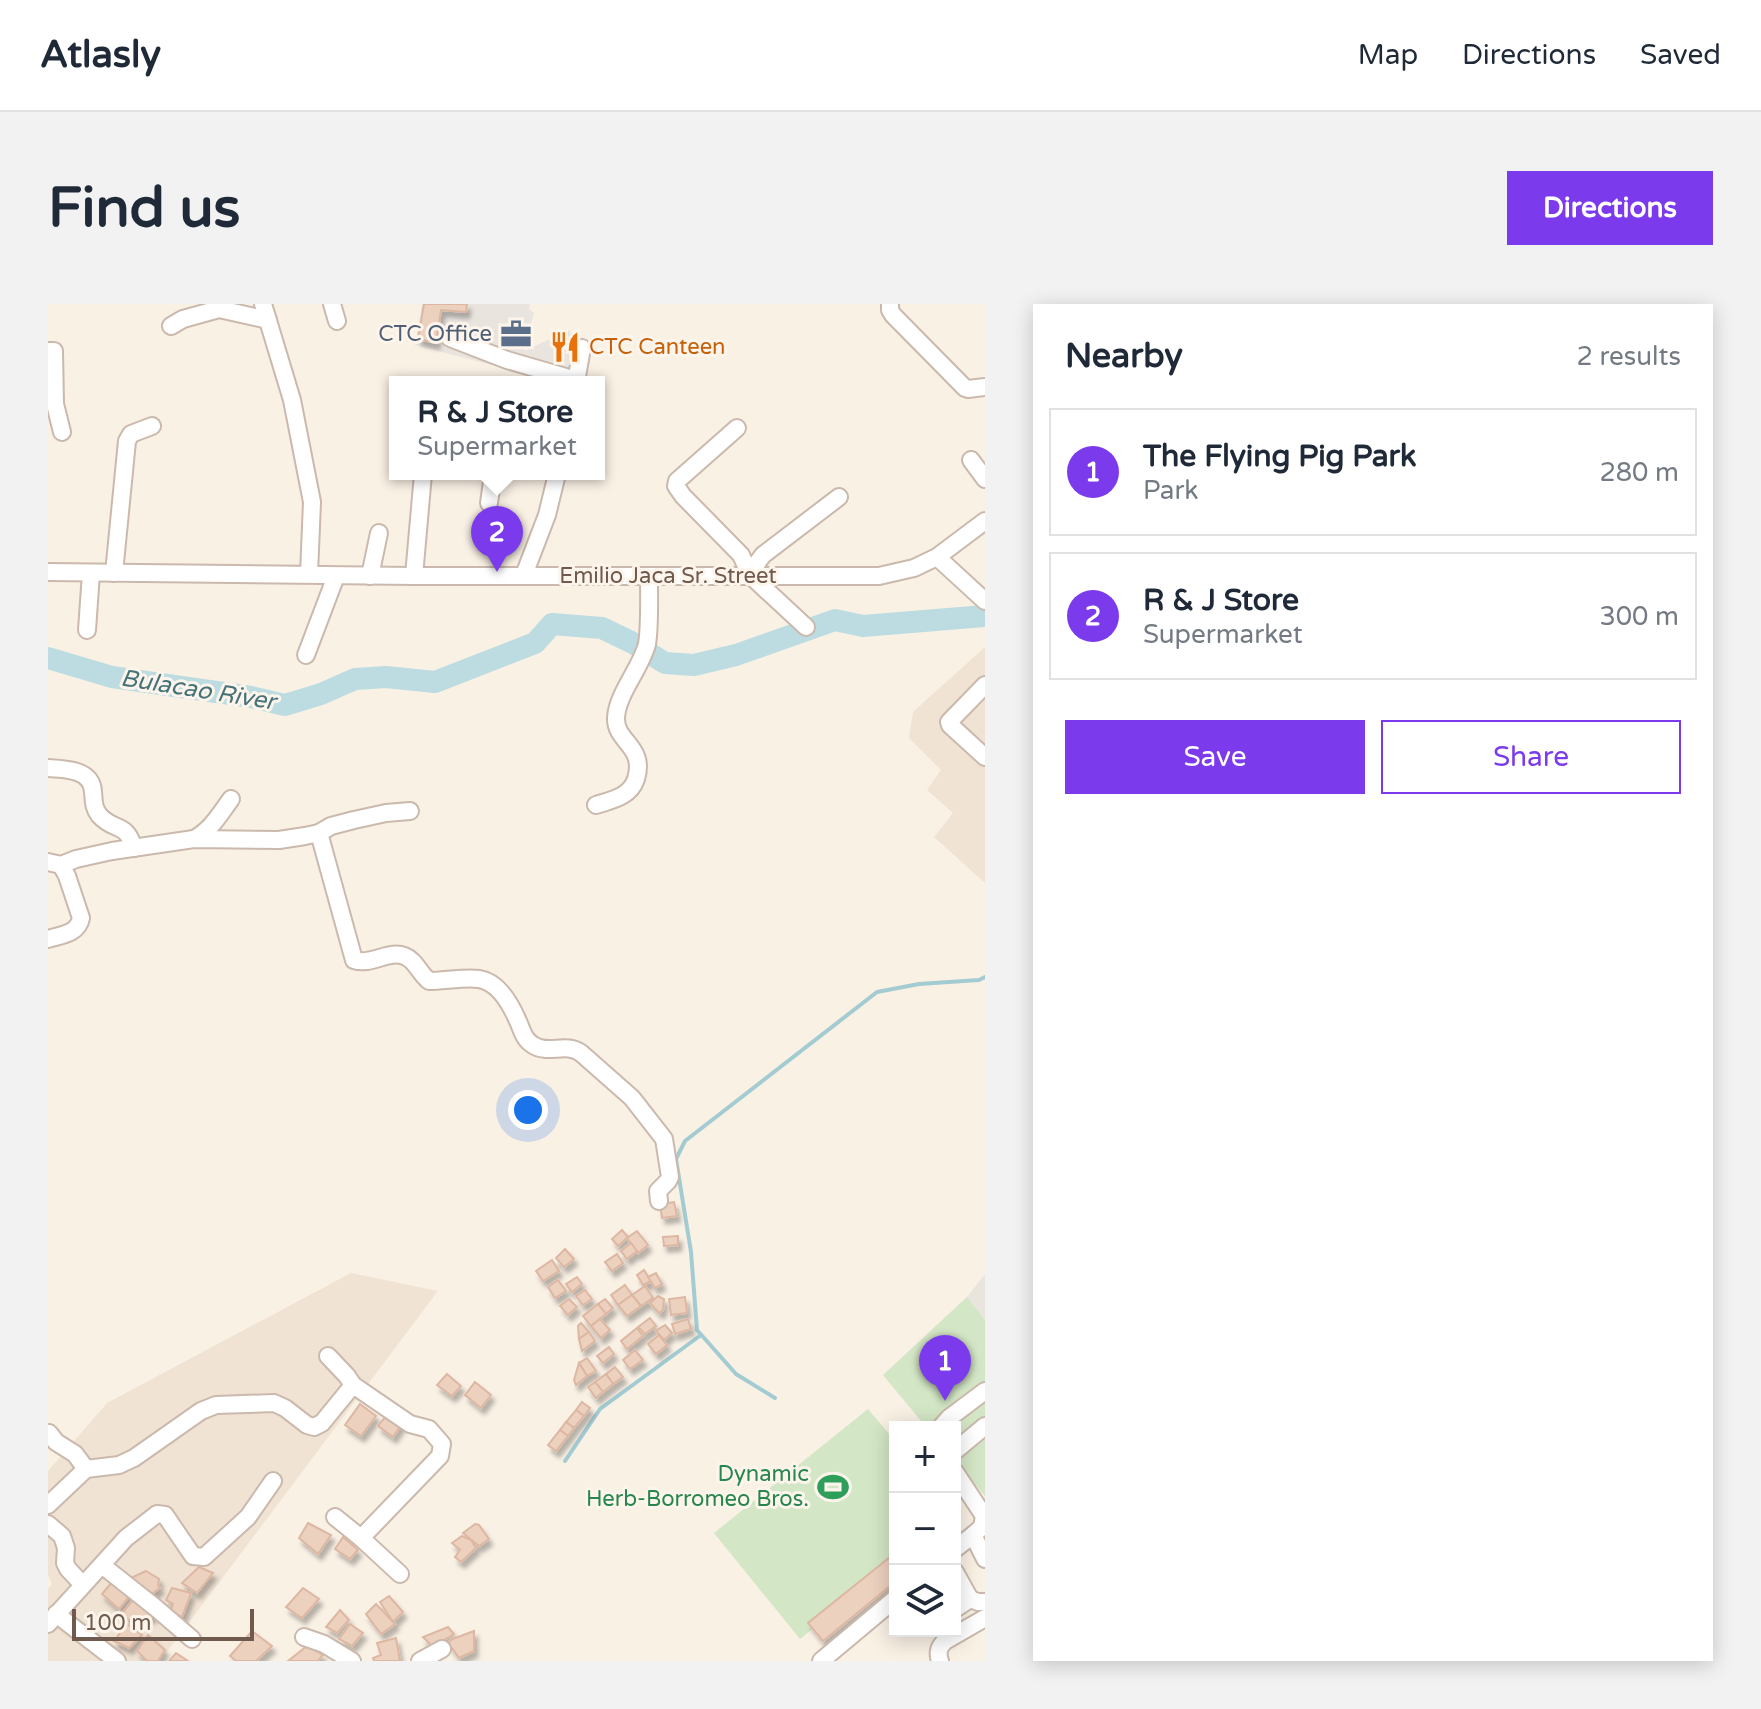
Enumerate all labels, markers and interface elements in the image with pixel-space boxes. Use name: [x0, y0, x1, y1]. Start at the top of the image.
text: Atlasly: [40, 32, 161, 78]
text: Map: [1358, 38, 1418, 72]
text: Directions: [1462, 38, 1596, 72]
text: Saved: [1640, 38, 1721, 72]
button: Directions: [1507, 171, 1713, 245]
text: Find us: [48, 175, 240, 242]
office icon: CTC Office: [499, 317, 533, 351]
place label: CTC Office: [378, 321, 492, 347]
restaurant icon: CTC Canteen: [548, 330, 582, 364]
place label: CTC Canteen: [589, 334, 726, 360]
text: Nearby: [1065, 336, 1183, 377]
text: 2 results: [1576, 341, 1681, 372]
popup: [389, 376, 605, 480]
text: R & J Store: [417, 394, 573, 431]
text: Supermarket: [417, 431, 577, 462]
text: The Flying Pig Park: [1143, 438, 1416, 475]
text: 1: [1085, 457, 1101, 488]
text: 280 m: [1599, 457, 1679, 488]
text: Park: [1143, 475, 1199, 506]
pin: 2: [471, 506, 523, 572]
street label: Emilio Jaca Sr. Street: [559, 563, 777, 589]
text: R & J Store: [1143, 582, 1299, 619]
text: 2: [1085, 601, 1101, 632]
text: 300 m: [1599, 601, 1679, 632]
text: Supermarket: [1143, 619, 1303, 650]
water label: Bulacao River: [119, 663, 280, 717]
button: Save: [1065, 720, 1365, 794]
button: Share: [1381, 720, 1681, 794]
your location: [508, 1090, 548, 1130]
pin: 1: [919, 1335, 971, 1401]
map controls: [889, 1421, 961, 1637]
button: +: [889, 1421, 961, 1493]
place label: Dynamic Herb-Borromeo Bros.: [586, 1461, 809, 1512]
sports icon: Dynamic Herb-Borromeo Bros.: [816, 1470, 850, 1504]
button: −: [889, 1493, 961, 1565]
button: layers: [889, 1565, 961, 1637]
scale bar: [72, 1605, 254, 1641]
text: 100 m: [84, 1610, 151, 1636]

